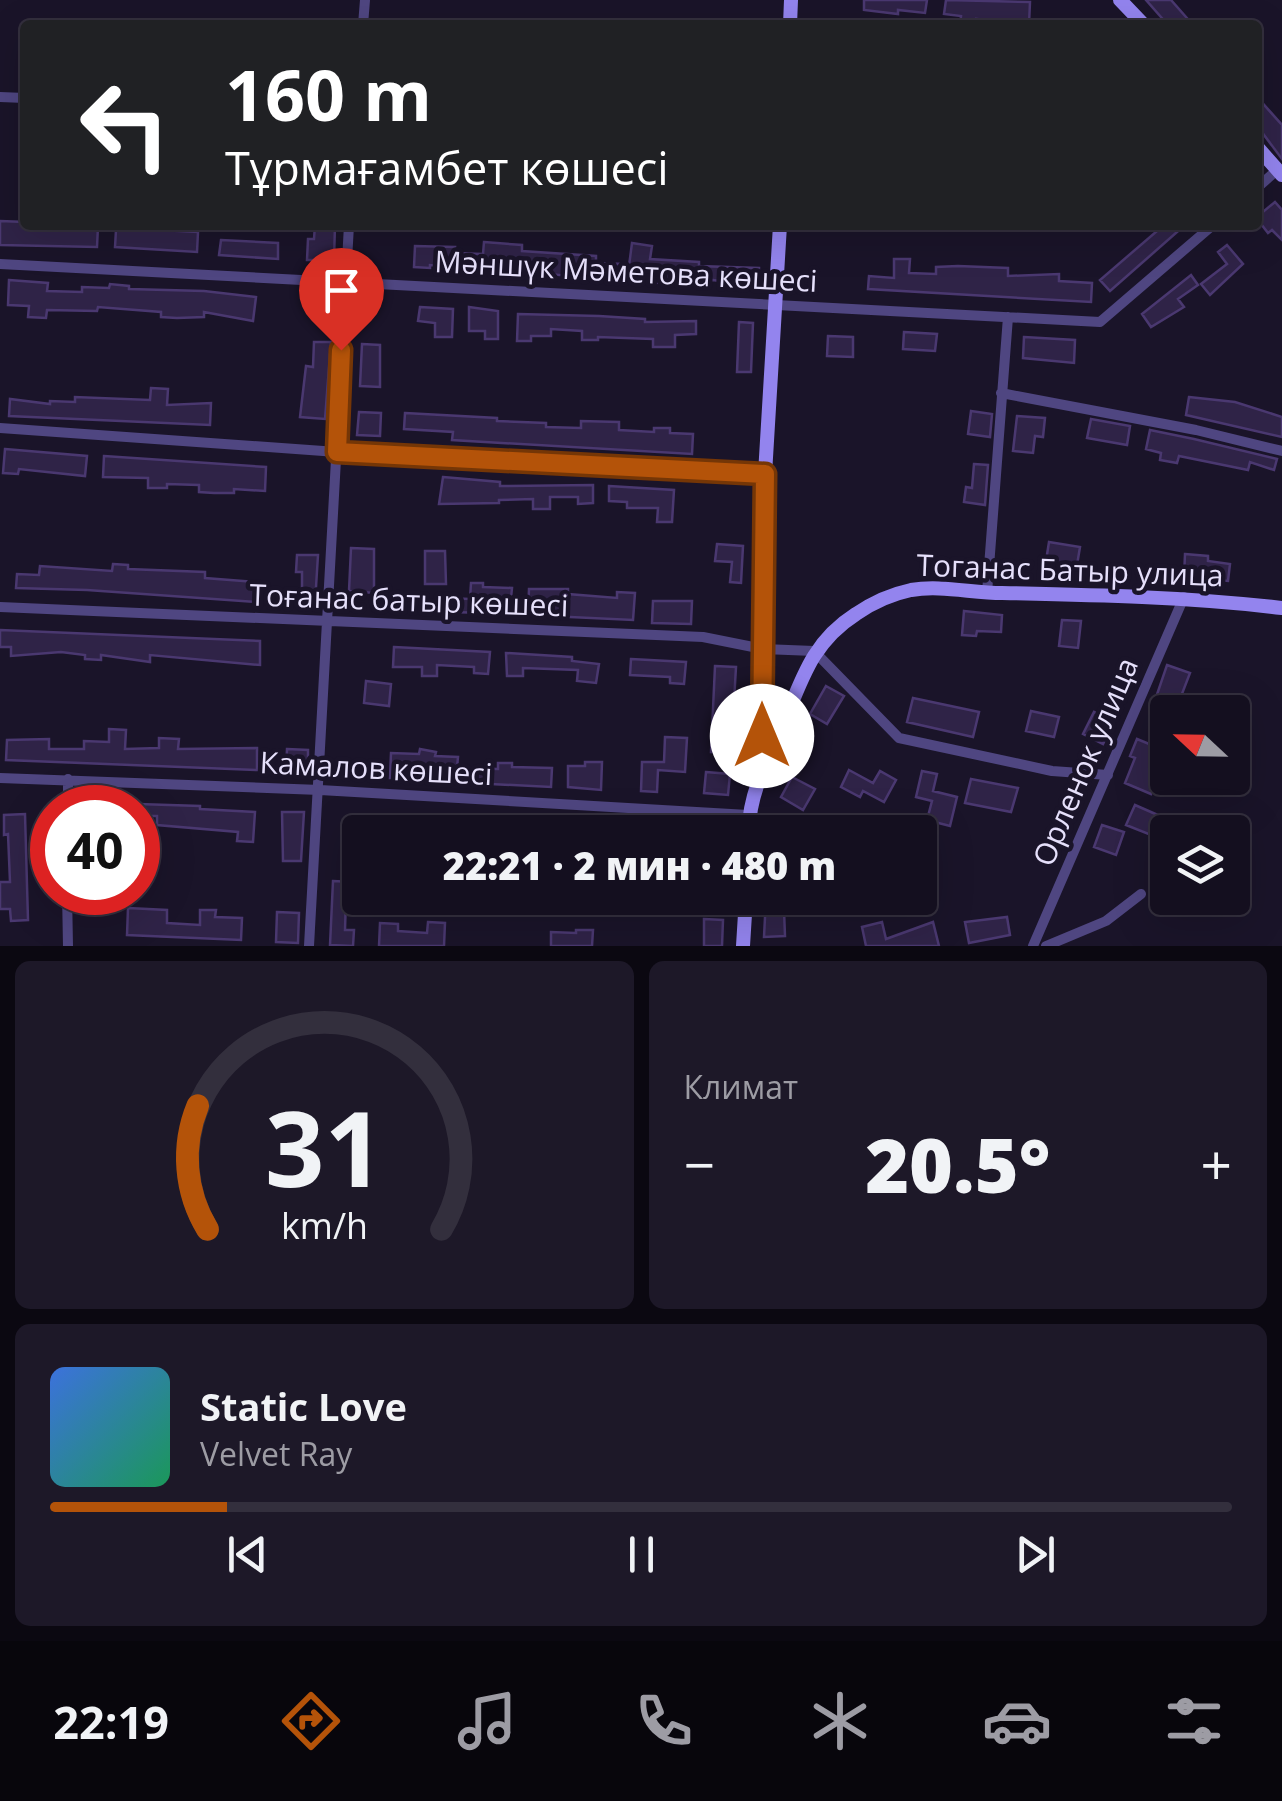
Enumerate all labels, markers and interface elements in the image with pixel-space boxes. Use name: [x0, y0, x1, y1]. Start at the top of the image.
text: 160 m: [225, 46, 432, 142]
icon: left: [60, 60, 190, 190]
text: Тұрмағамбет көшесі: [225, 137, 669, 198]
street label: Мәншүк Мәметова көшесі: [434, 240, 819, 301]
pin: [299, 248, 384, 351]
icon: arrive: [314, 263, 369, 318]
street label: Тоганас Батыр улица: [916, 544, 1224, 595]
street label: Тоғанас батыр көшесі: [249, 573, 569, 626]
street label: Орленок улица: [1022, 651, 1147, 872]
position arrow: [710, 684, 814, 788]
north arrow: [1150, 695, 1250, 795]
map controls: [1150, 695, 1250, 915]
street label: Камалов көшесі: [259, 741, 493, 794]
speed limit sign: 40: [30, 785, 160, 915]
button: layers: [1150, 815, 1250, 915]
text: 22:21 · 2 мин · 480 m: [443, 839, 836, 891]
text: Климат: [684, 1065, 798, 1108]
text: 31: [265, 1076, 384, 1217]
text: 20.5°: [865, 1113, 1050, 1215]
text: −: [684, 1126, 715, 1201]
text: +: [1201, 1126, 1232, 1201]
text: km/h: [281, 1201, 368, 1249]
text: Static Love: [200, 1380, 407, 1432]
text: Velvet Ray: [200, 1432, 352, 1475]
icon: previous: [220, 1527, 275, 1582]
icon: pause: [614, 1527, 669, 1582]
icon: next: [1008, 1527, 1063, 1582]
icon: directions: [276, 1686, 346, 1756]
icon: music: [452, 1686, 522, 1756]
icon: phone: [629, 1686, 699, 1756]
icon: climate: [805, 1686, 875, 1756]
icon: car: [982, 1686, 1052, 1756]
icon: filters: [1159, 1686, 1229, 1756]
text: 22:19: [53, 1691, 169, 1752]

